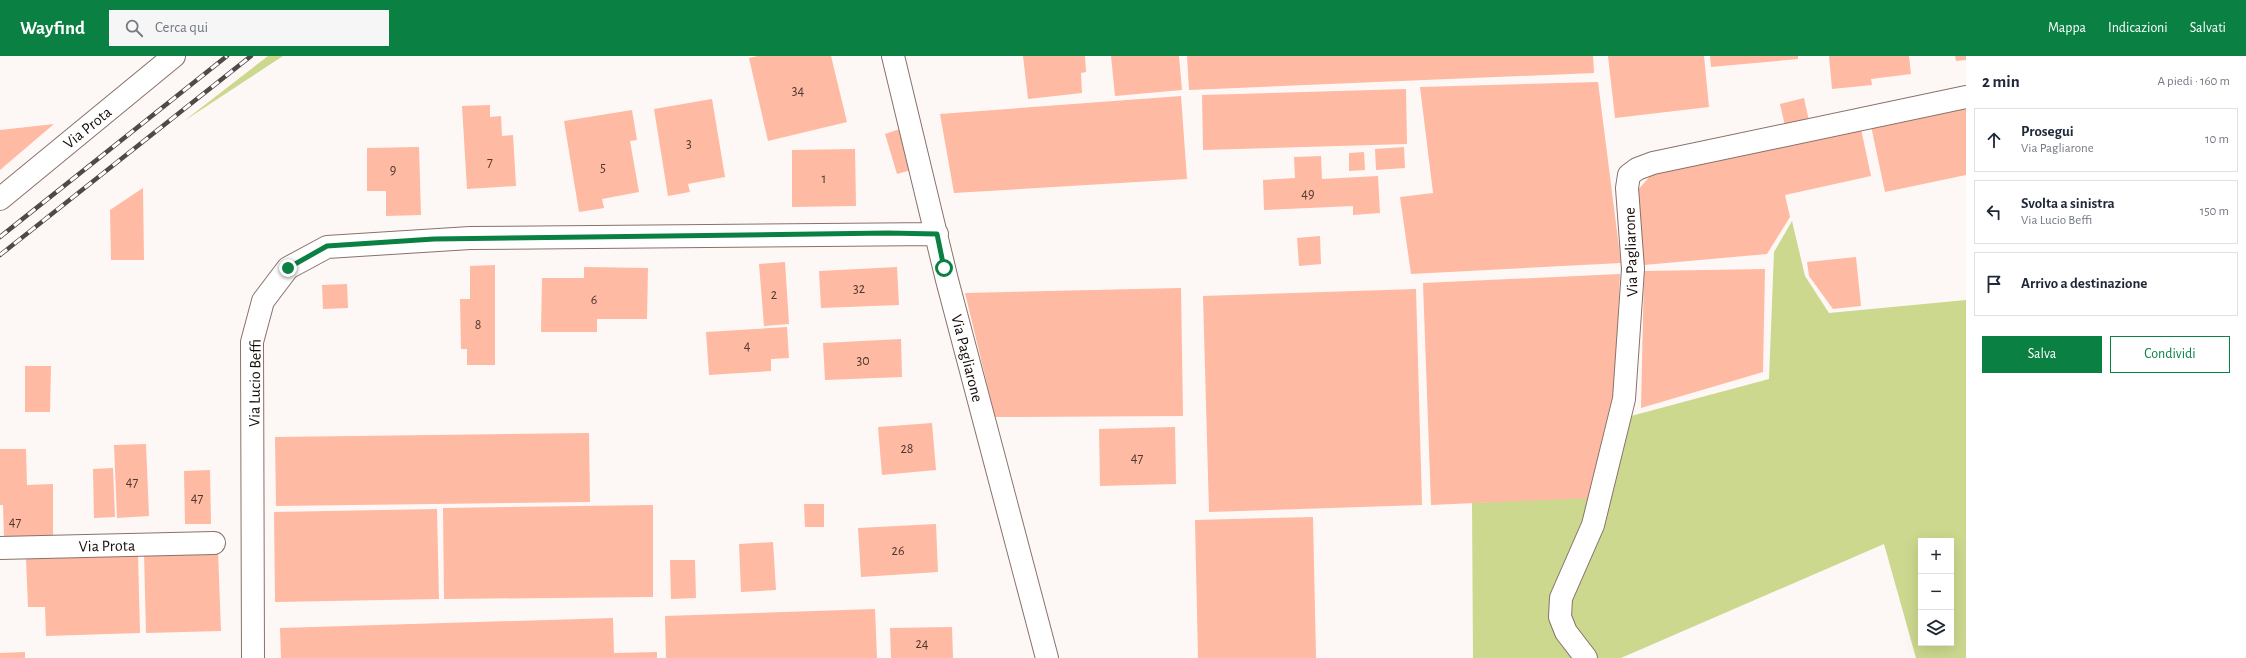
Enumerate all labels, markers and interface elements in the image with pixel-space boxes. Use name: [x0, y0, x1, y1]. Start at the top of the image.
search box: [109, 10, 389, 46]
icon: search: [123, 17, 145, 39]
text: Wayfind: [20, 19, 85, 38]
text: Cerca qui: [155, 20, 208, 35]
text: Mappa: [2048, 21, 2086, 35]
text: Indicazioni: [2108, 21, 2168, 35]
text: Salvati: [2190, 21, 2226, 35]
text: 2 min: [1982, 73, 2020, 90]
text: A piedi · 160 m: [2157, 75, 2230, 88]
house number: 34: [792, 84, 805, 98]
street label: Via Prota: [61, 104, 115, 152]
text: Prosegui: [2021, 124, 2074, 139]
icon: ahead: [1983, 129, 2005, 151]
text: 10 m: [2205, 133, 2229, 146]
house number: 3: [686, 137, 692, 151]
text: Via Pagliarone: [2021, 142, 2094, 155]
house number: 7: [487, 155, 493, 169]
house number: 5: [600, 161, 606, 175]
house number: 9: [390, 163, 396, 177]
house number: 1: [822, 172, 826, 186]
house number: 49: [1301, 187, 1315, 201]
text: Svolta a sinistra: [2021, 196, 2115, 211]
icon: left: [1983, 201, 2005, 223]
text: 150 m: [2200, 205, 2229, 218]
street label: Via Pagliarone: [1621, 207, 1641, 297]
text: Via Lucio Beffi: [2021, 214, 2092, 227]
route end: [279, 259, 297, 277]
route start: [935, 259, 953, 277]
icon: arrive: [1983, 273, 2005, 295]
text: Arrivo a destinazione: [2021, 276, 2147, 291]
house number: 32: [853, 282, 865, 296]
house number: 2: [771, 288, 777, 302]
house number: 6: [591, 293, 597, 307]
street label: Via Pagliarone: [948, 313, 986, 404]
house number: 8: [475, 318, 481, 332]
button: Salva: [1982, 336, 2102, 373]
button: Condividi: [2110, 336, 2230, 373]
street label: Via Lucio Beffi: [246, 339, 264, 427]
house number: 4: [744, 339, 751, 353]
house number: 30: [856, 354, 870, 368]
house number: 28: [900, 442, 914, 456]
house number: 47: [1131, 451, 1143, 465]
house number: 47: [126, 475, 138, 489]
house number: 47: [191, 491, 203, 505]
house number: 47: [9, 515, 21, 529]
street label: Via Prota: [79, 538, 135, 554]
map controls: [1918, 538, 1954, 646]
button: +: [1918, 538, 1954, 574]
house number: 26: [892, 544, 904, 558]
button: −: [1918, 574, 1954, 610]
button: layers: [1918, 610, 1954, 646]
house number: 24: [915, 637, 929, 651]

